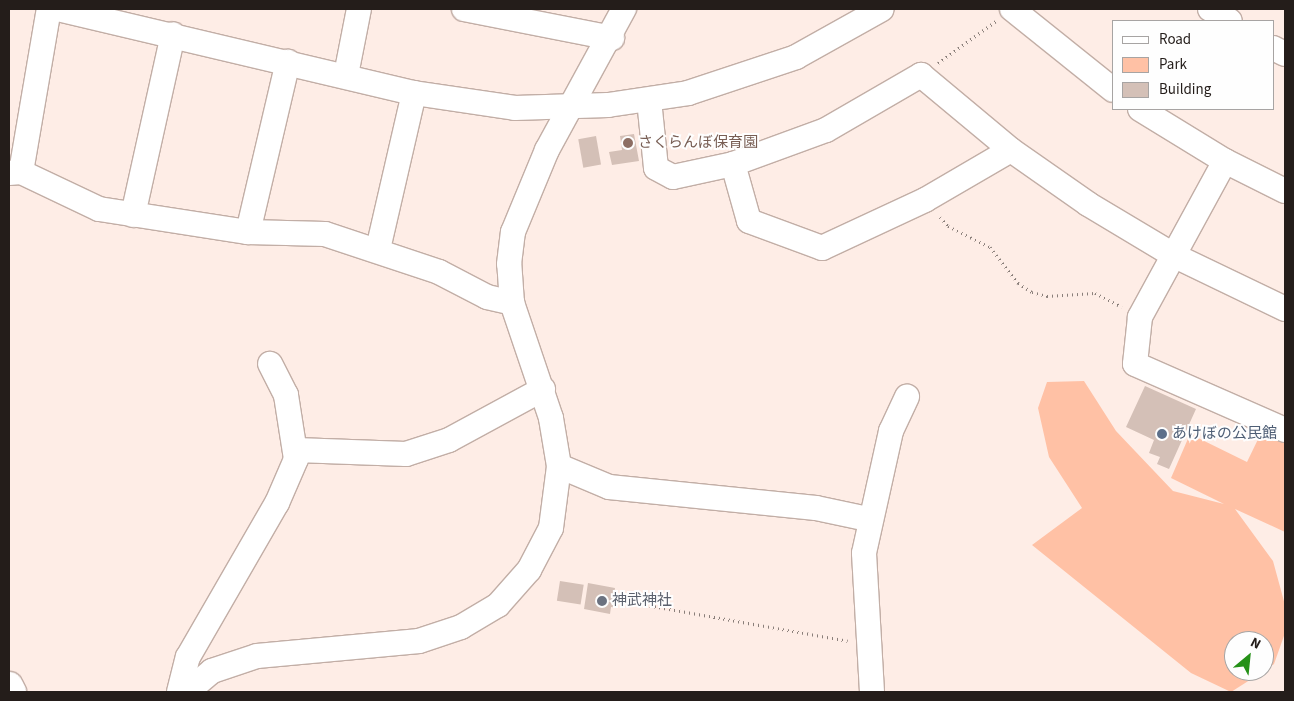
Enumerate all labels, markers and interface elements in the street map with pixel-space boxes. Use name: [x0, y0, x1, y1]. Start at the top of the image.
legend: [1112, 20, 1274, 110]
text: Road: [1159, 29, 1191, 50]
text: Park: [1159, 54, 1187, 75]
text: Building: [1159, 79, 1211, 100]
place label: さくらんぼ保育園: [638, 134, 758, 152]
marker: さくらんぼ保育園: [622, 137, 634, 149]
place label: あけぼの公民館: [1172, 425, 1277, 443]
marker: あけぼの公民館: [1156, 428, 1168, 440]
place label: 神武神社: [612, 592, 672, 610]
marker: 神武神社: [596, 595, 608, 607]
north arrow: [1224, 631, 1274, 681]
text: N: [1247, 633, 1264, 655]

